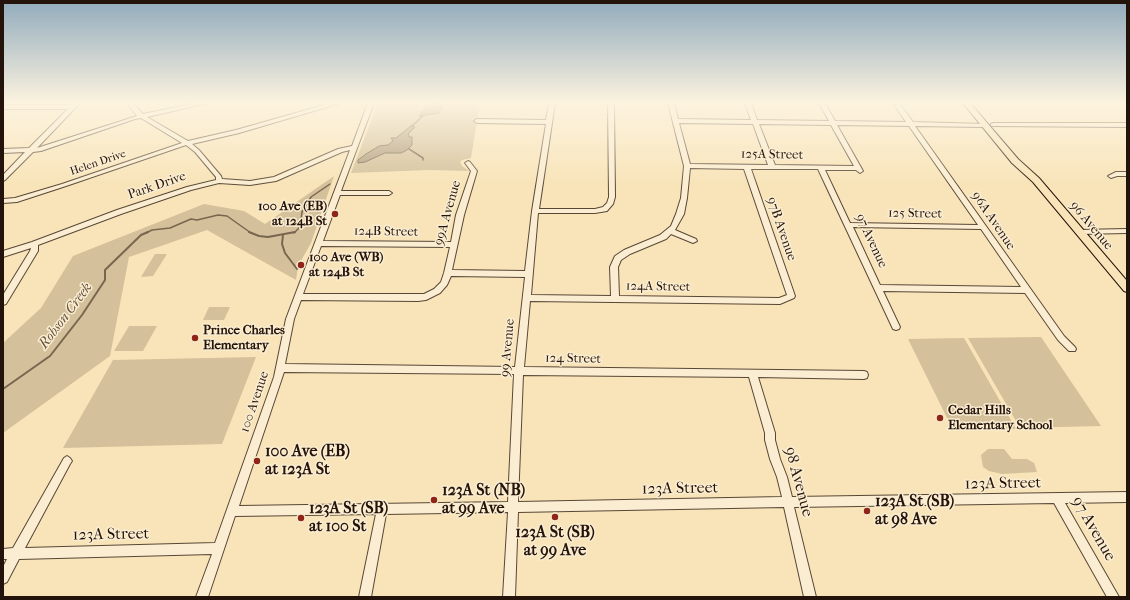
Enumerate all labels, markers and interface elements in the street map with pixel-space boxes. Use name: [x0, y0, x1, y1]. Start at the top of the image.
street label: Helen Drive: [68, 147, 128, 179]
street label: 125A Street: [741, 147, 803, 163]
street label: Park Drive: [126, 169, 188, 203]
street label: 99A Avenue: [431, 179, 465, 247]
street label: 96A Avenue: [968, 189, 1018, 253]
street label: 97B Avenue: [763, 195, 799, 263]
place label: 100 Ave (EB) at 124B St: [258, 199, 327, 230]
street label: 96 Avenue: [1066, 199, 1116, 253]
street label: 125 Street: [888, 206, 942, 222]
marker: 100 Ave (EB) at 124B St: [330, 209, 340, 219]
street label: 97 Avenue: [852, 211, 890, 271]
street label: 124B Street: [354, 224, 418, 240]
place label: 100 Ave (WB) at 124B St: [309, 250, 383, 281]
marker: 100 Ave (WB) at 124B St: [296, 260, 306, 270]
street label: 124A Street: [626, 279, 690, 295]
water label: Robson Creek: [36, 280, 96, 352]
street label: 99 Avenue: [498, 318, 518, 378]
place label: Prince Charles Elementary: [203, 323, 285, 354]
marker: Prince Charles Elementary: [190, 333, 200, 343]
street label: 124 Street: [545, 351, 601, 367]
street label: 100 Avenue: [237, 369, 273, 435]
place label: Cedar Hills Elementary School: [948, 403, 1053, 434]
marker: Cedar Hills Elementary School: [935, 413, 945, 423]
place label: 100 Ave (EB) at 123A St: [265, 442, 350, 480]
street label: 98 Avenue: [779, 445, 817, 519]
marker: 100 Ave (EB) at 123A St: [252, 456, 262, 466]
street label: 123A Street: [965, 474, 1041, 494]
street label: 123A Street: [642, 479, 718, 499]
place label: 123A St (NB) at 99 Ave: [442, 481, 525, 519]
place label: 123A St (SB) at 98 Ave: [875, 492, 954, 530]
street label: 97 Avenue: [1067, 493, 1119, 565]
marker: 123A St (NB) at 99 Ave: [429, 495, 439, 505]
place label: 123A St (SB) at 100 St: [309, 499, 388, 537]
marker: 123A St (SB) at 98 Ave: [862, 506, 872, 516]
marker: 123A St (SB) at 99 Ave: [550, 512, 560, 522]
marker: 123A St (SB) at 100 St: [296, 513, 306, 523]
place label: 123A St (SB) at 99 Ave: [515, 523, 595, 561]
street label: 123A Street: [73, 525, 149, 545]

